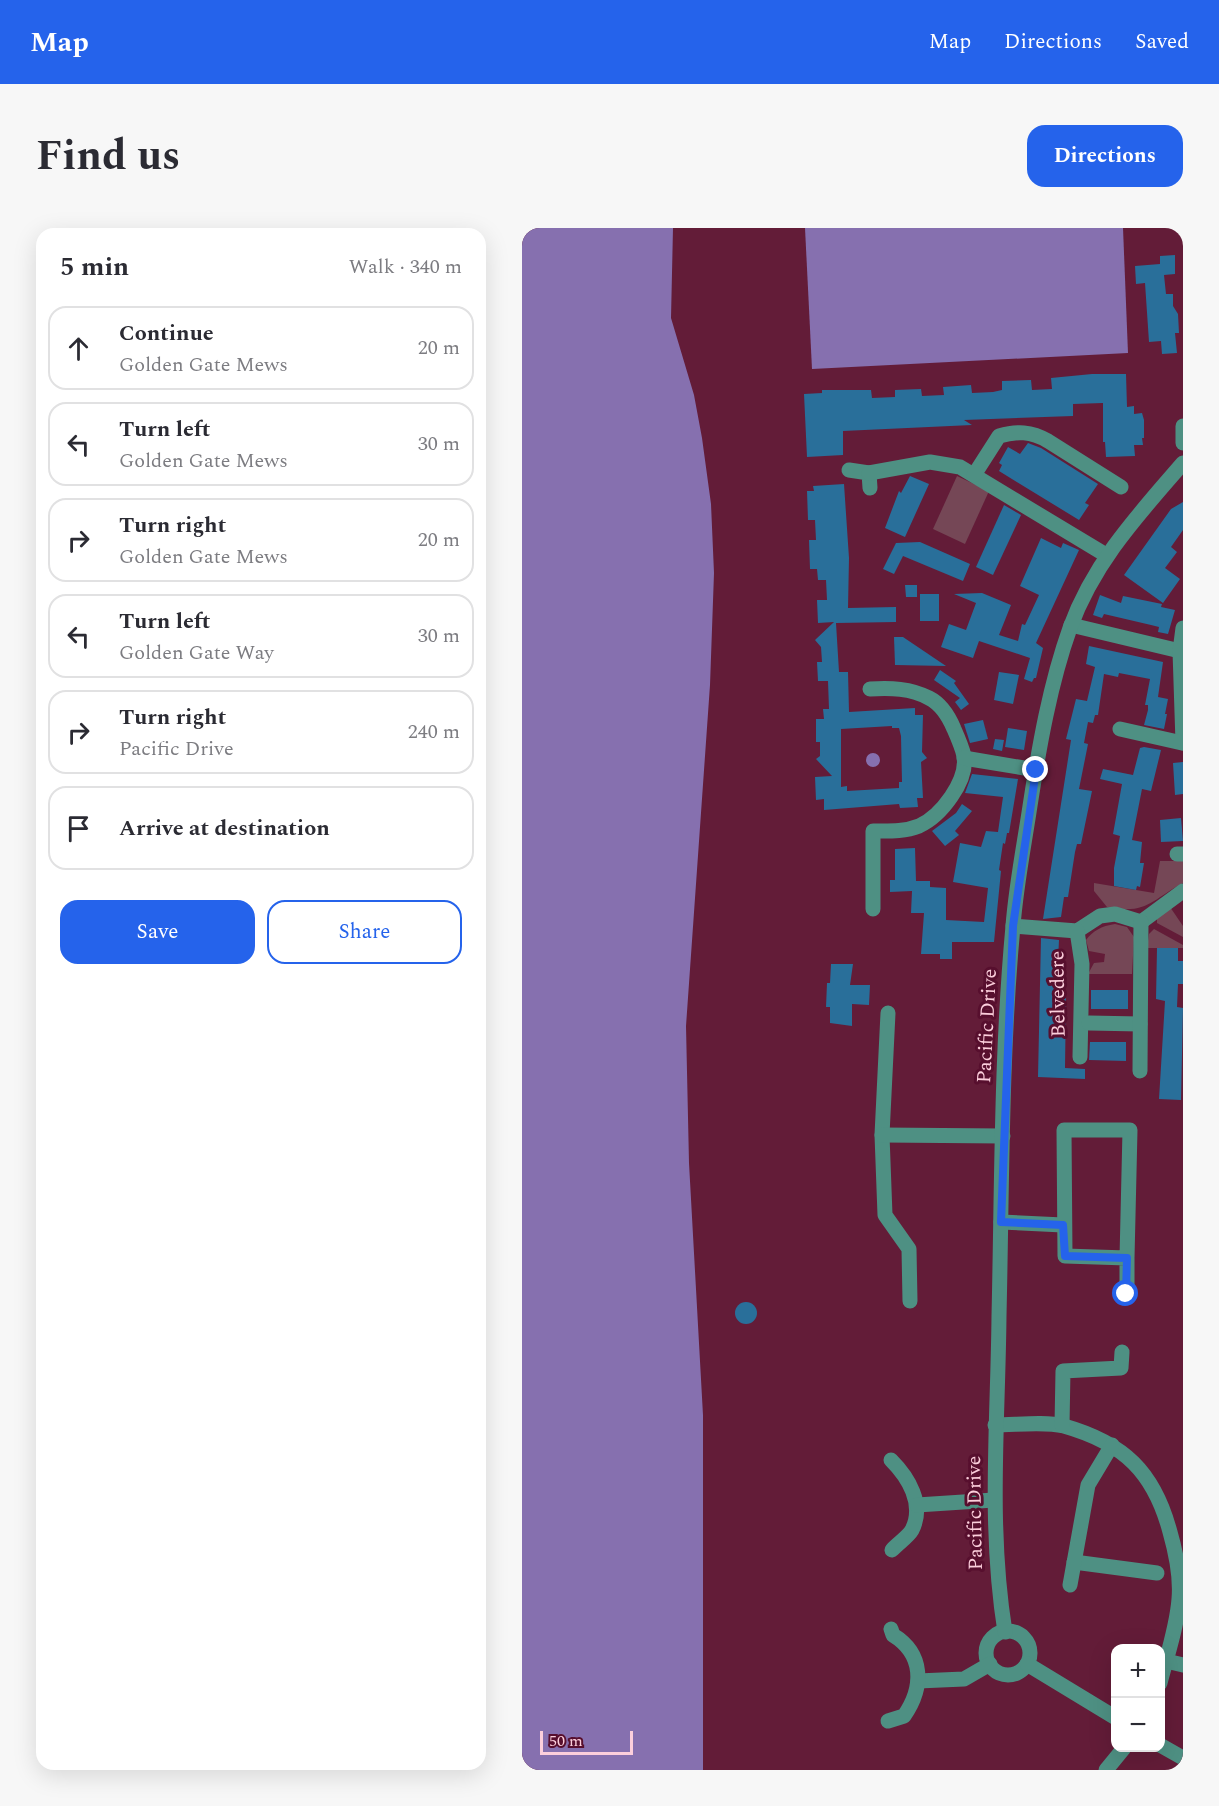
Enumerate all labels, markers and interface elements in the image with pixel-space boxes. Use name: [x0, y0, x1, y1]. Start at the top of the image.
text: Map: [30, 21, 89, 64]
text: Map: [929, 26, 971, 58]
text: Directions: [1004, 26, 1102, 58]
text: Saved: [1135, 26, 1189, 58]
text: Find us: [36, 125, 180, 188]
button: Directions: [1027, 125, 1183, 187]
text: 5 min: [60, 247, 129, 287]
text: Walk · 340 m: [349, 252, 462, 282]
text: Continue: [119, 317, 214, 350]
icon: ahead: [62, 332, 95, 365]
text: 20 m: [418, 333, 460, 363]
text: Golden Gate Mews: [119, 350, 288, 380]
text: Turn left: [119, 413, 211, 446]
icon: left: [62, 428, 95, 461]
text: 30 m: [418, 429, 460, 459]
text: Golden Gate Mews: [119, 446, 288, 476]
text: Turn right: [119, 509, 226, 542]
icon: right: [62, 524, 95, 557]
text: 20 m: [418, 525, 460, 555]
text: Golden Gate Mews: [119, 542, 288, 572]
text: Turn left: [119, 605, 211, 638]
icon: left: [62, 620, 95, 653]
text: 30 m: [418, 621, 460, 651]
text: Golden Gate Way: [119, 638, 274, 668]
text: Turn right: [119, 701, 226, 734]
icon: right: [62, 716, 95, 749]
text: 240 m: [408, 717, 460, 747]
text: Pacific Drive: [119, 734, 234, 764]
route end: [1022, 756, 1048, 782]
icon: arrive: [62, 812, 95, 845]
text: Arrive at destination: [119, 812, 330, 845]
button: Save: [60, 900, 255, 964]
button: Share: [267, 900, 462, 964]
street label: Belvedere: [1042, 950, 1074, 1038]
street label: Pacific Drive: [969, 968, 1005, 1084]
route start: [1112, 1280, 1138, 1306]
street label: Pacific Drive: [959, 1455, 991, 1571]
map controls: [1111, 1644, 1165, 1752]
button: +: [1111, 1644, 1165, 1698]
button: −: [1111, 1698, 1165, 1752]
scale bar: [540, 1728, 633, 1756]
text: 50 m: [549, 1729, 583, 1753]

